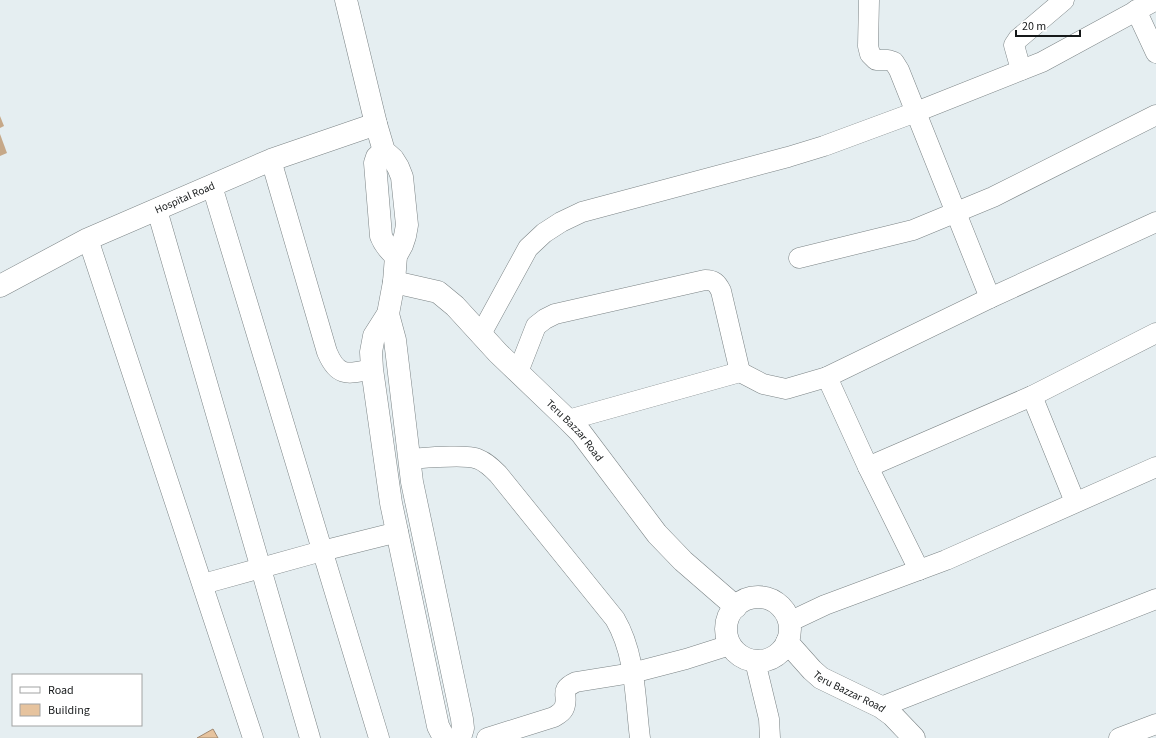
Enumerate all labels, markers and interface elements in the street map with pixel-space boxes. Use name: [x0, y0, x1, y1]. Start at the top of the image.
scale bar: [1016, 12, 1080, 38]
text: 20 m: [1022, 18, 1046, 35]
street label: Hospital Road: [152, 178, 217, 217]
street label: Teru Bazzar Road: [543, 396, 607, 464]
street label: Teru Bazzar Road: [810, 667, 889, 716]
legend: [12, 674, 142, 726]
text: Road: [48, 682, 74, 699]
text: Building: [48, 702, 90, 719]

